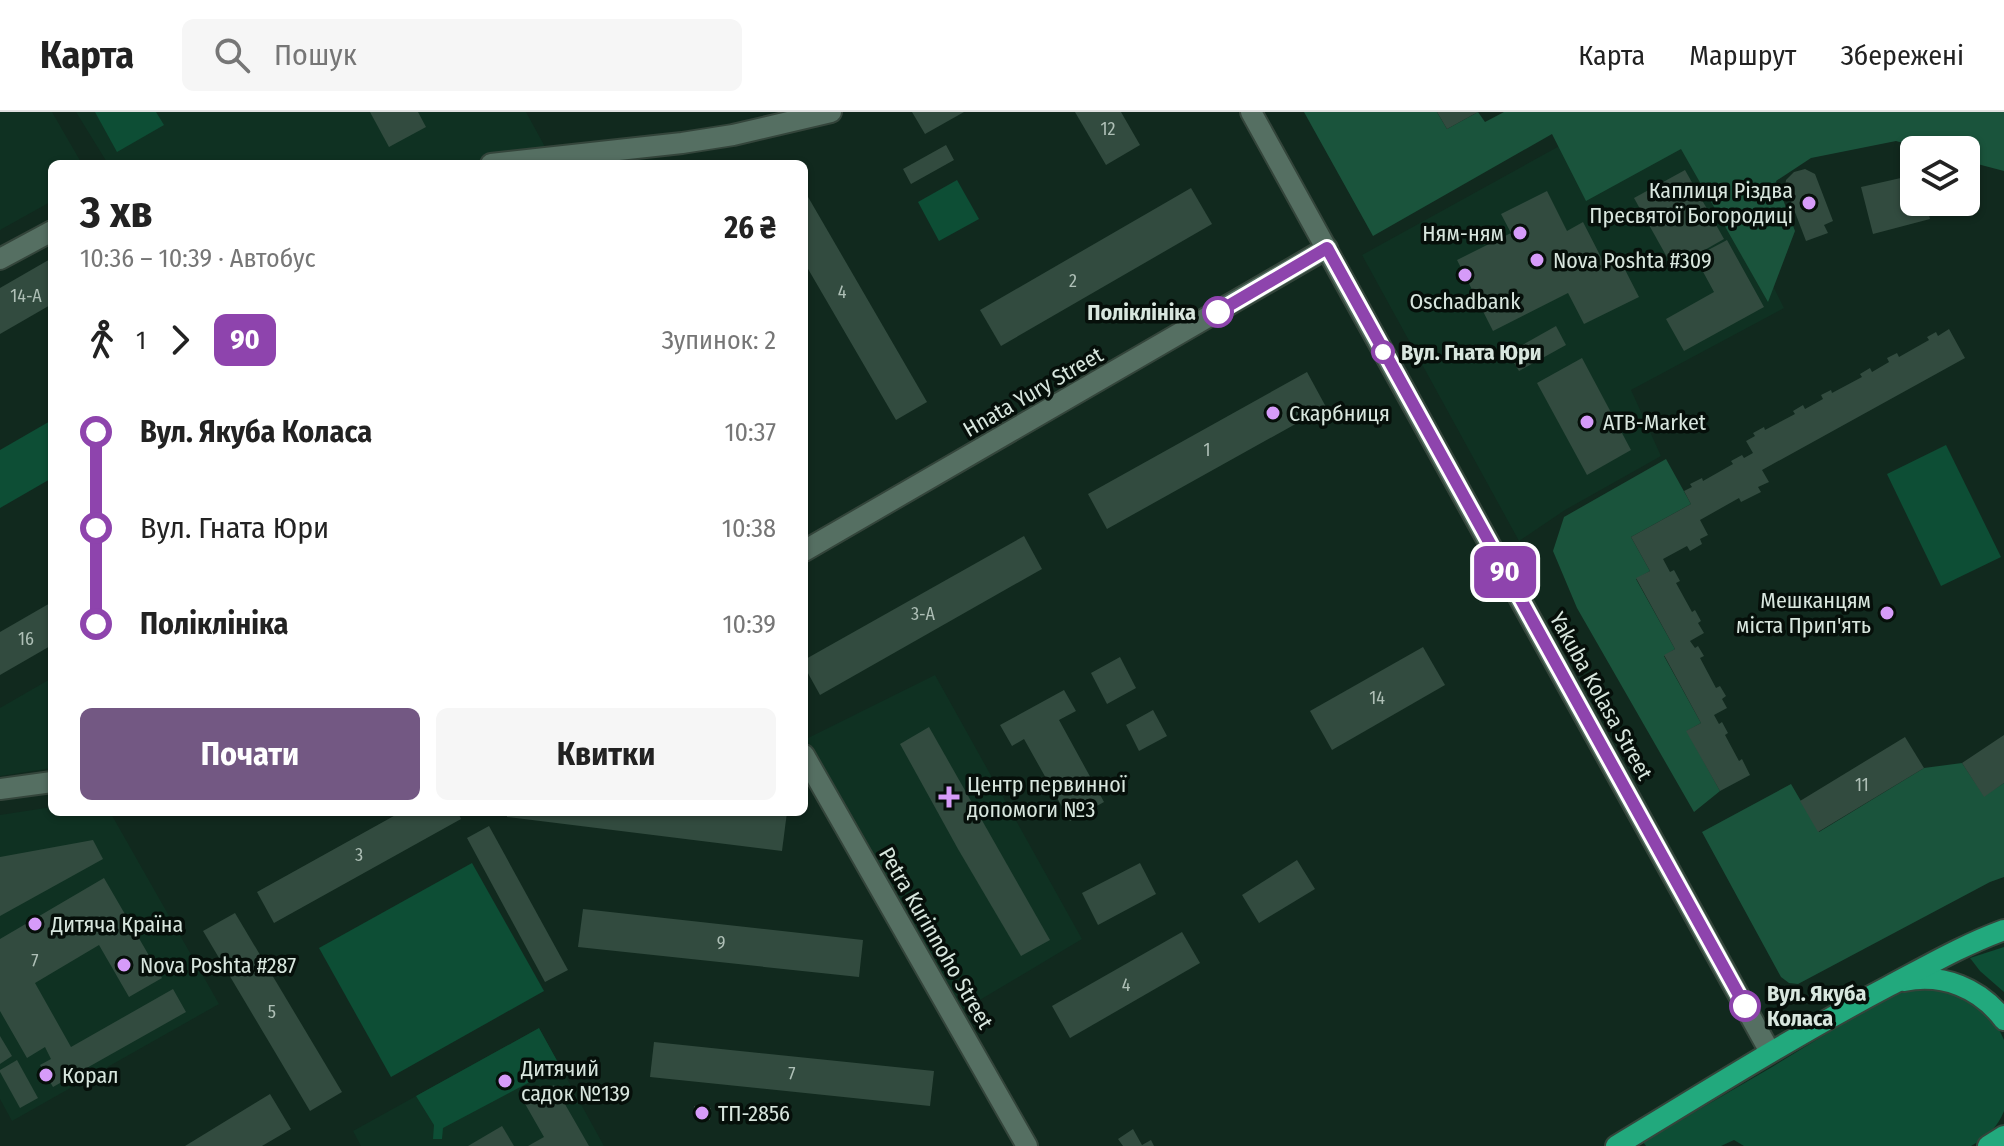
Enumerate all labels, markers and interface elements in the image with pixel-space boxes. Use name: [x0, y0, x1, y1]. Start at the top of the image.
search box: [182, 19, 742, 91]
text: Карта: [40, 32, 134, 78]
icon: search: [210, 33, 254, 77]
text: Пошук: [274, 37, 357, 73]
text: Карта: [1578, 39, 1645, 72]
text: Маршрут: [1689, 39, 1796, 72]
text: Збережені: [1840, 39, 1964, 72]
house number: 12: [1101, 118, 1116, 140]
map controls: [1900, 136, 1980, 216]
button: layers: [1900, 136, 1980, 216]
place label: Каплиця Різдва Пресвятої Богородиці: [1589, 177, 1793, 229]
text: 3 хв: [80, 186, 153, 239]
marker: Каплиця Різдва Пресвятої Богородиці: [1800, 194, 1818, 212]
text: 26 ₴: [724, 210, 776, 246]
place label: Ням-ням: [1422, 220, 1504, 247]
marker: Ням-ням: [1511, 224, 1529, 242]
text: 10:36 – 10:39 · Автобус: [80, 243, 316, 274]
place label: Nova Poshta #309: [1553, 247, 1712, 274]
marker: Nova Poshta #309: [1528, 251, 1546, 269]
marker: Oschadbank: [1456, 266, 1474, 284]
house number: 2: [1069, 270, 1077, 292]
house number: 4: [838, 281, 847, 303]
house number: 14-А: [10, 285, 42, 307]
place label: Oschadbank: [1410, 288, 1521, 315]
marker: Поліклініка: [1203, 297, 1233, 327]
place label: Поліклініка: [1087, 299, 1196, 326]
icon: walk: [80, 318, 124, 362]
icon: forward: [158, 318, 202, 362]
text: 90: [230, 323, 260, 356]
text: 1: [136, 325, 146, 356]
text: Зупинок: 2: [661, 325, 776, 356]
place label: Вул. Гната Юри: [1401, 339, 1542, 366]
street label: Hnata Yury Street: [958, 341, 1108, 443]
marker: Вул. Гната Юри: [1372, 341, 1394, 363]
place label: Скарбниця: [1289, 400, 1390, 427]
marker: Скарбниця: [1264, 404, 1282, 422]
place label: ATB-Market: [1603, 409, 1707, 436]
marker: ATB-Market: [1578, 413, 1596, 431]
text: Вул. Якуба Коласа: [140, 414, 372, 450]
text: 10:37: [724, 417, 776, 448]
house number: 1: [1203, 439, 1211, 461]
text: Вул. Гната Юри: [140, 510, 329, 546]
text: 10:38: [722, 513, 776, 544]
line badge: 90: [1469, 546, 1541, 598]
text: 90: [1490, 555, 1520, 588]
place label: Мешканцям міста Прип'ять: [1736, 587, 1871, 639]
house number: 3-А: [911, 603, 936, 625]
marker: Мешканцям міста Прип'ять: [1878, 604, 1896, 622]
text: Поліклініка: [140, 606, 288, 642]
street label: Yakuba Kolasa Street: [1544, 607, 1659, 785]
text: 10:39: [722, 609, 776, 640]
house number: 16: [18, 628, 34, 650]
house number: 14: [1369, 687, 1385, 709]
button: Почати: [80, 708, 420, 800]
button: Квитки: [436, 708, 776, 800]
place label: Центр первинної допомоги №3: [967, 771, 1127, 823]
house number: 11: [1855, 774, 1869, 796]
marker: Центр первинної допомоги №3: [938, 786, 960, 808]
street label: Petra Kurinnoho Street: [873, 842, 999, 1034]
house number: 3: [355, 844, 363, 866]
place label: Дитяча Країна: [50, 911, 183, 938]
marker: Дитяча Країна: [26, 915, 44, 933]
house number: 9: [717, 932, 725, 954]
house number: 7: [31, 950, 39, 972]
place label: Nova Poshta #287: [140, 952, 296, 979]
marker: Nova Poshta #287: [115, 956, 133, 974]
house number: 4: [1122, 974, 1131, 996]
place label: Вул. Якуба Коласа: [1767, 980, 1866, 1032]
marker: Вул. Якуба Коласа: [1730, 991, 1760, 1021]
house number: 5: [268, 1001, 276, 1023]
place label: Дитячий садок №139: [520, 1055, 630, 1107]
place label: Корал: [62, 1062, 119, 1089]
house number: 7: [788, 1063, 796, 1085]
marker: Корал: [37, 1066, 55, 1084]
marker: Дитячий садок №139: [496, 1072, 514, 1090]
place label: ТП-2856: [718, 1100, 790, 1127]
marker: ТП-2856: [693, 1104, 711, 1122]

